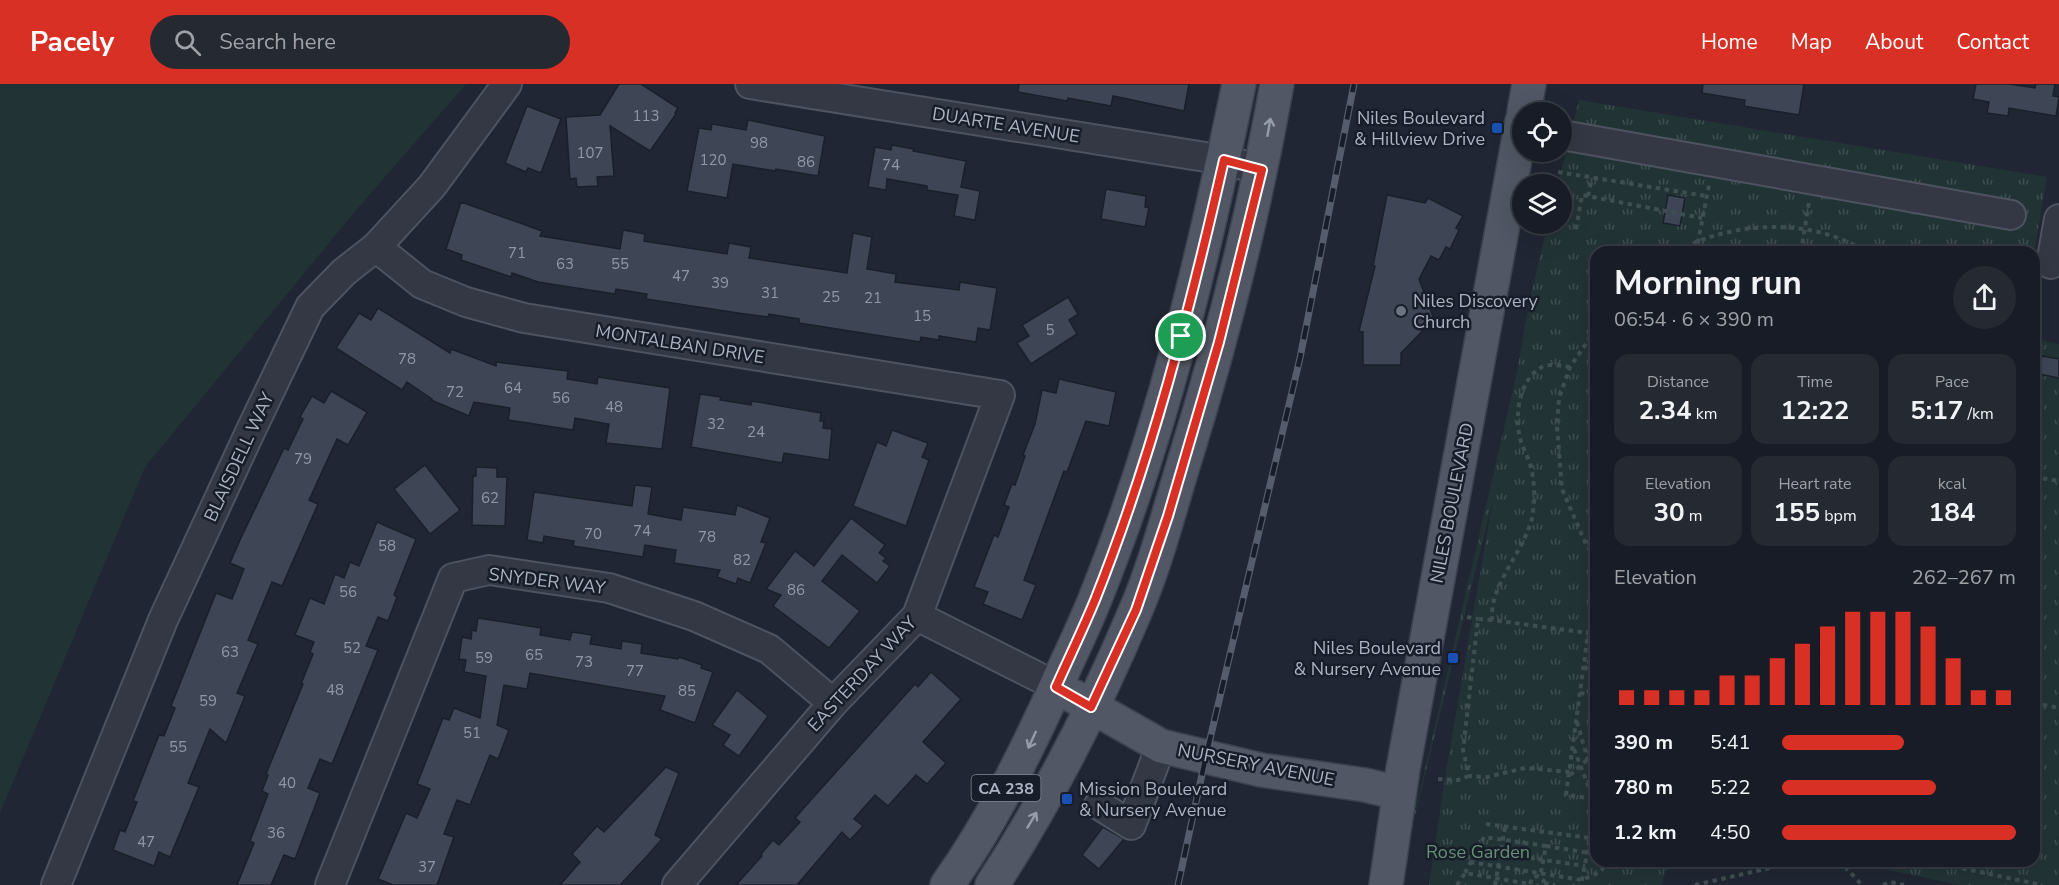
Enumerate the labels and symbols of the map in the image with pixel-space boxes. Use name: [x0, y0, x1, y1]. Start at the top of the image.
street label: DUARTE AVENUE: [930, 101, 1082, 149]
house number: 113: [632, 106, 660, 126]
place label: Niles Boulevard & Hillview Drive: [1354, 106, 1485, 151]
one-way arrow: [1264, 118, 1275, 138]
marker: Niles Boulevard & Hillview Drive: [1490, 121, 1504, 135]
house number: 98: [750, 133, 768, 153]
house number: 107: [576, 143, 604, 163]
house number: 120: [699, 150, 727, 170]
house number: 86: [797, 152, 815, 172]
house number: 74: [882, 155, 900, 175]
house number: 71: [508, 243, 526, 263]
house number: 63: [556, 254, 574, 274]
house number: 55: [611, 254, 629, 274]
house number: 47: [672, 266, 690, 286]
house number: 39: [711, 273, 729, 293]
house number: 31: [761, 283, 779, 303]
house number: 25: [822, 287, 840, 307]
house number: 21: [864, 288, 882, 308]
place label: Niles Discovery Church: [1413, 289, 1539, 334]
marker: Niles Discovery Church: [1394, 304, 1408, 318]
house number: 15: [913, 306, 931, 326]
pin: [1155, 310, 1206, 361]
street label: MONTALBAN DRIVE: [594, 319, 766, 369]
house number: 5: [1045, 320, 1055, 340]
house number: 78: [398, 349, 416, 369]
house number: 64: [504, 378, 522, 398]
house number: 72: [446, 382, 464, 402]
street label: BLAISDELL WAY: [199, 388, 280, 525]
house number: 56: [552, 388, 570, 408]
house number: 48: [605, 397, 623, 417]
house number: 32: [707, 414, 725, 434]
street label: NILES BOULEVARD: [1425, 421, 1479, 585]
house number: 24: [747, 422, 765, 442]
house number: 79: [294, 449, 312, 469]
house number: 62: [481, 488, 499, 508]
house number: 74: [633, 521, 651, 541]
house number: 70: [584, 524, 602, 544]
house number: 78: [698, 527, 716, 547]
house number: 58: [378, 536, 396, 556]
house number: 82: [733, 550, 751, 570]
street label: SNYDER WAY: [487, 562, 607, 600]
house number: 86: [787, 580, 805, 600]
house number: 56: [339, 582, 357, 602]
street label: EASTERDAY WAY: [802, 611, 922, 737]
place label: Niles Boulevard & Nursery Avenue: [1294, 636, 1441, 681]
house number: 52: [343, 638, 361, 658]
house number: 63: [221, 642, 239, 662]
house number: 65: [525, 645, 543, 665]
house number: 59: [475, 648, 493, 668]
marker: Niles Boulevard & Nursery Avenue: [1446, 651, 1460, 665]
house number: 73: [575, 652, 593, 672]
house number: 77: [626, 661, 644, 681]
house number: 48: [326, 680, 344, 700]
house number: 85: [678, 681, 696, 701]
house number: 59: [199, 691, 217, 711]
house number: 51: [463, 723, 481, 743]
one-way arrow: [1025, 730, 1037, 748]
house number: 55: [169, 737, 187, 757]
street label: NURSERY AVENUE: [1176, 738, 1336, 792]
house number: 40: [278, 773, 296, 793]
road number: CA 238: [972, 775, 1040, 801]
place label: Mission Boulevard & Nursery Avenue: [1079, 777, 1227, 822]
marker: Mission Boulevard & Nursery Avenue: [1060, 792, 1074, 806]
one-way arrow: [1026, 812, 1038, 829]
house number: 36: [267, 823, 285, 843]
house number: 47: [137, 832, 155, 852]
park label: Rose Garden: [1426, 840, 1530, 864]
house number: 37: [418, 857, 436, 877]

